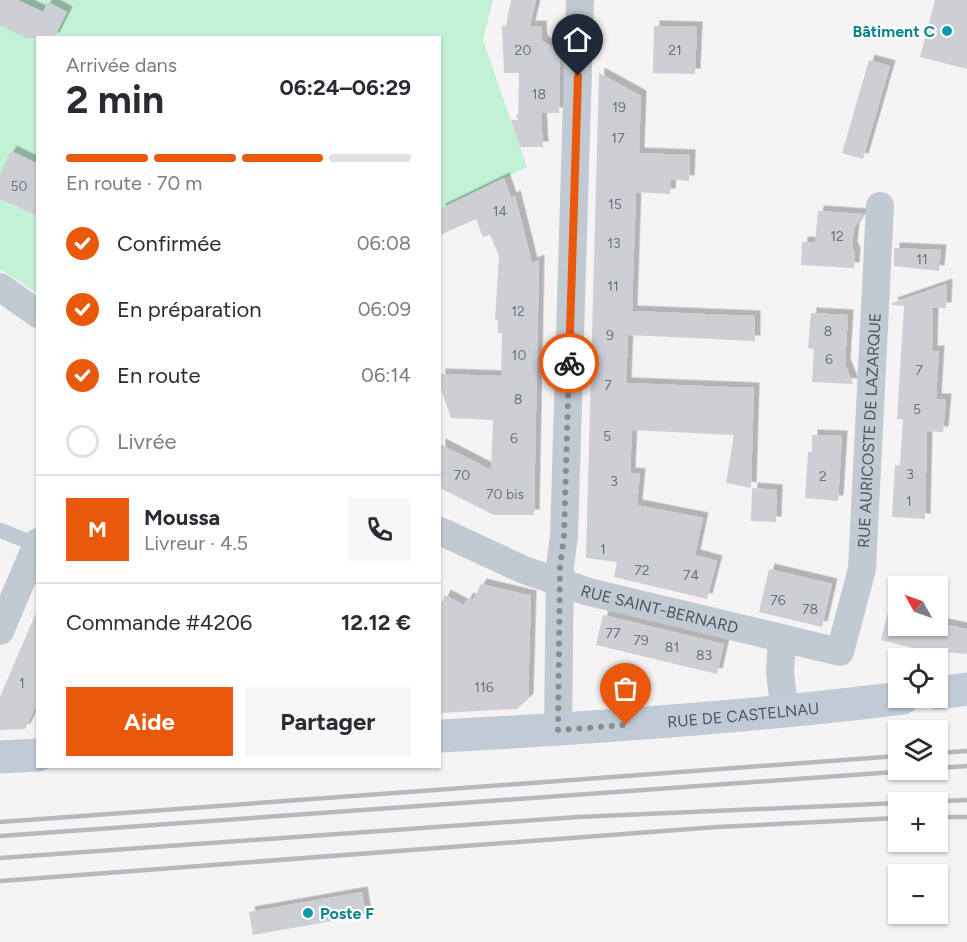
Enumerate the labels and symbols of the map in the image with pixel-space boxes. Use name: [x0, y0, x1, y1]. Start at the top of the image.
pin: [552, 14, 603, 76]
place label: Bâtiment C: [852, 22, 935, 41]
marker: Bâtiment C: [940, 24, 954, 38]
house number: 20: [515, 42, 531, 59]
house number: 21: [668, 42, 682, 59]
house number: 18: [532, 86, 546, 103]
house number: 19: [612, 99, 626, 116]
house number: 17: [611, 130, 625, 147]
house number: 50: [10, 178, 28, 195]
house number: 15: [608, 196, 622, 213]
house number: 14: [493, 203, 508, 220]
house number: 12: [830, 228, 844, 245]
house number: 13: [607, 235, 621, 252]
house number: 11: [916, 251, 928, 268]
house number: 11: [607, 278, 619, 295]
house number: 12: [511, 303, 525, 320]
street label: RUE AURICOSTE DE LAZARQUE: [854, 312, 885, 548]
house number: 8: [824, 323, 832, 340]
house number: 9: [606, 327, 614, 344]
courier: [539, 333, 599, 393]
house number: 10: [512, 347, 526, 364]
house number: 6: [825, 351, 833, 368]
house number: 7: [915, 362, 923, 379]
house number: 7: [604, 377, 612, 394]
house number: 8: [514, 391, 522, 408]
house number: 5: [913, 401, 921, 418]
house number: 5: [603, 428, 611, 445]
house number: 6: [510, 430, 518, 447]
house number: 3: [906, 466, 914, 483]
house number: 70: [454, 467, 470, 484]
house number: 2: [819, 468, 827, 485]
house number: 3: [610, 473, 618, 490]
house number: 70 bis: [486, 486, 524, 503]
house number: 1: [906, 493, 912, 510]
house number: 1: [600, 541, 606, 558]
house number: 72: [634, 562, 650, 579]
house number: 74: [683, 567, 699, 584]
north arrow: [888, 576, 948, 636]
street label: RUE SAINT-BERNARD: [578, 581, 740, 637]
house number: 76: [770, 592, 786, 609]
house number: 78: [802, 601, 818, 618]
house number: 77: [605, 625, 621, 642]
house number: 79: [633, 632, 649, 649]
house number: 81: [665, 639, 679, 656]
house number: 83: [696, 647, 712, 664]
pin: [600, 663, 651, 725]
house number: 1: [19, 675, 25, 692]
house number: 116: [474, 679, 494, 696]
street label: RUE DE CASTELNAU: [666, 699, 820, 731]
place label: Poste F: [320, 904, 374, 923]
marker: Poste F: [301, 906, 315, 920]

